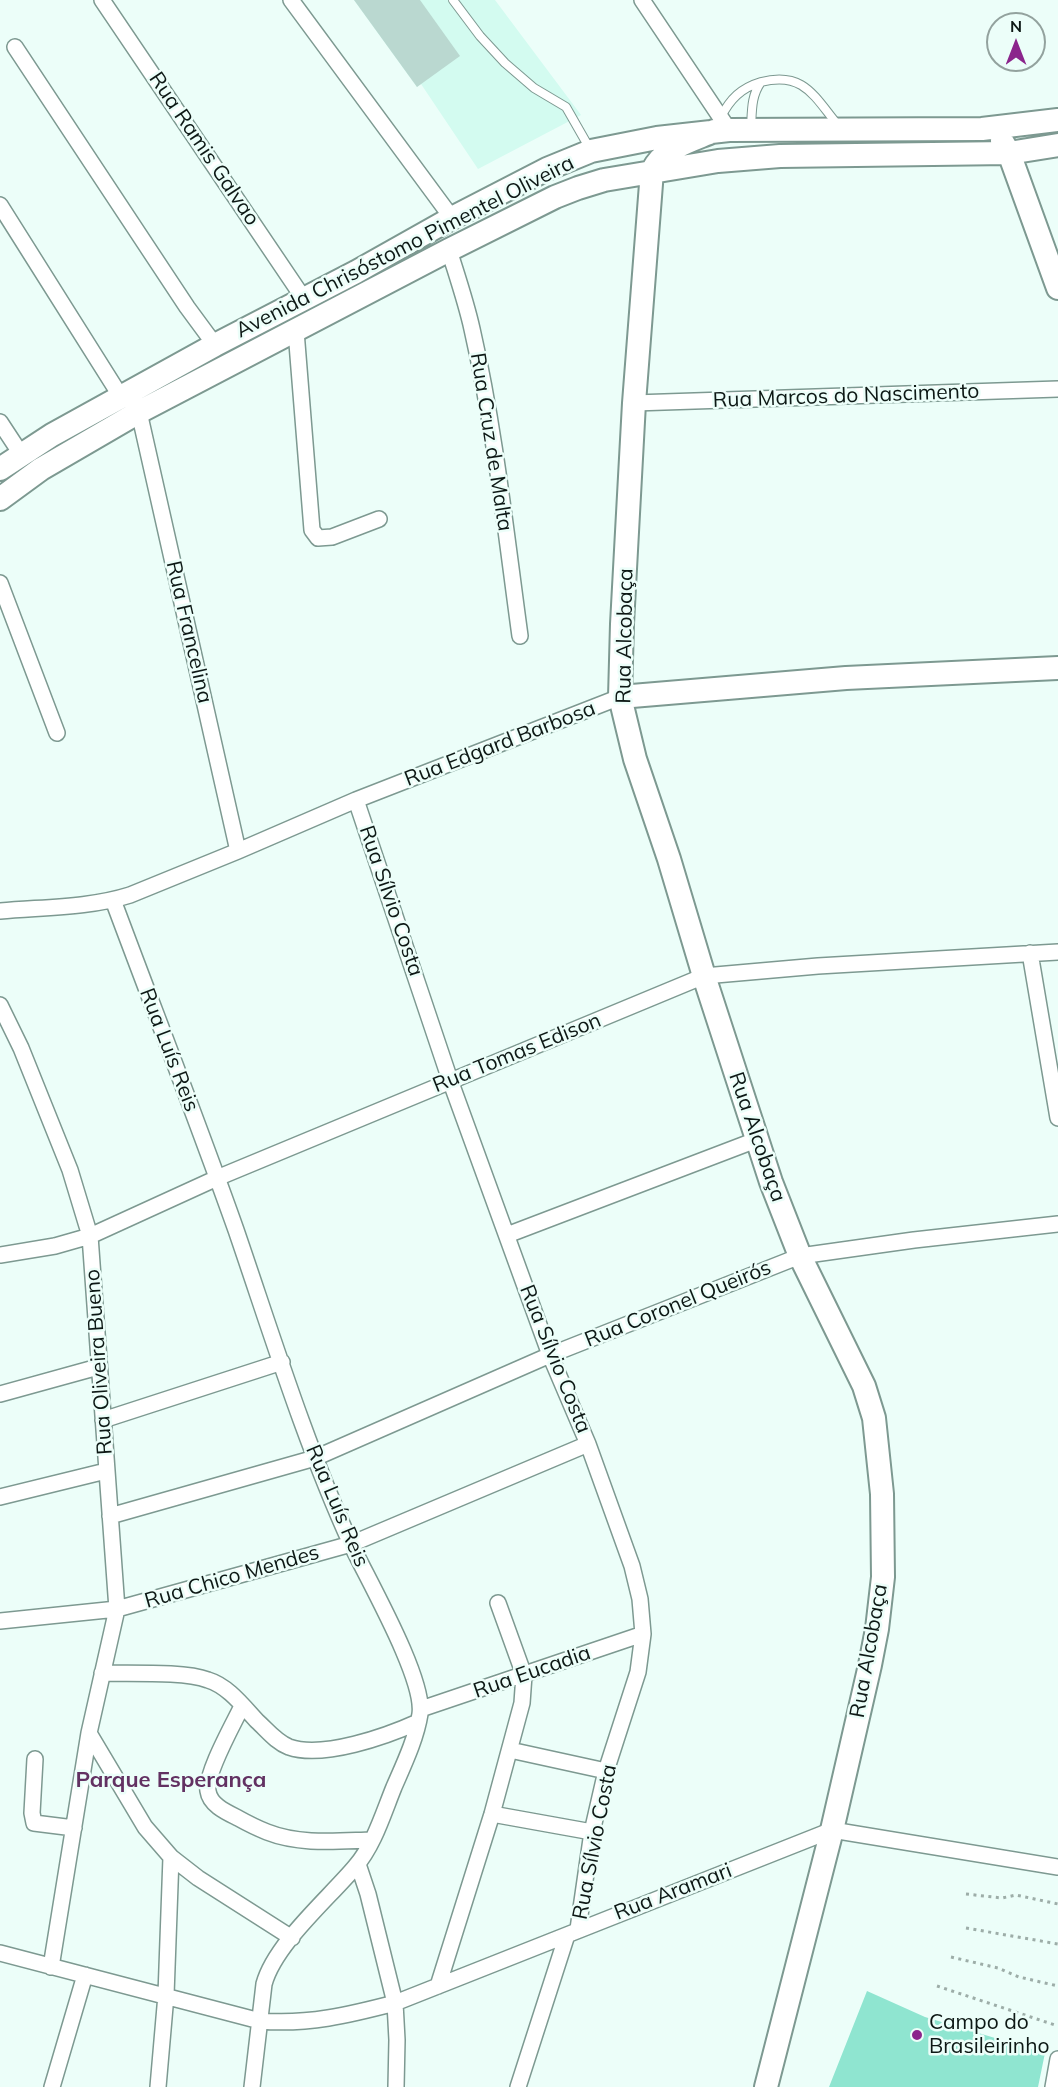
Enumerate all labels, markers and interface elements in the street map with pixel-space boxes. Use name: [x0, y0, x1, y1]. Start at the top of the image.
north arrow: [986, 12, 1046, 72]
text: N: [1010, 16, 1022, 36]
street label: Rua Ramis Galvao: [143, 67, 265, 231]
street label: Avenida Chrisóstomo Pimentel Oliveira: [232, 150, 578, 344]
street label: Rua Cruz de Malta: [464, 351, 518, 533]
street label: Rua Marcos do Nascimento: [712, 379, 980, 413]
street label: Rua Francelina: [160, 558, 218, 706]
street label: Rua Alcobaça: [611, 568, 639, 704]
street label: Rua Edgard Barbosa: [401, 696, 599, 792]
street label: Rua Sílvio Costa: [353, 822, 429, 980]
street label: Rua Luís Reis: [134, 985, 204, 1115]
street label: Rua Tomas Edison: [429, 1008, 605, 1098]
street label: Rua Alcobaça: [723, 1069, 791, 1205]
street label: Rua Coronel Queirós: [581, 1255, 775, 1353]
street label: Rua Oliveira Bueno: [80, 1268, 118, 1456]
street label: Rua Sílvio Costa: [514, 1281, 596, 1437]
street label: Rua Luís Reis: [300, 1441, 374, 1571]
street label: Rua Chico Mendes: [142, 1540, 322, 1614]
street label: Rua Alcobaça: [845, 1582, 893, 1720]
street label: Rua Eucadia: [470, 1640, 594, 1704]
street label: Rua Sílvio Costa: [568, 1762, 622, 1922]
district label: Parque Esperança: [76, 1767, 266, 1793]
street label: Rua Aramari: [611, 1858, 735, 1926]
place label: Campo do Brasileirinho: [929, 2010, 1049, 2060]
marker: Campo do Brasileirinho: [910, 2028, 924, 2042]

